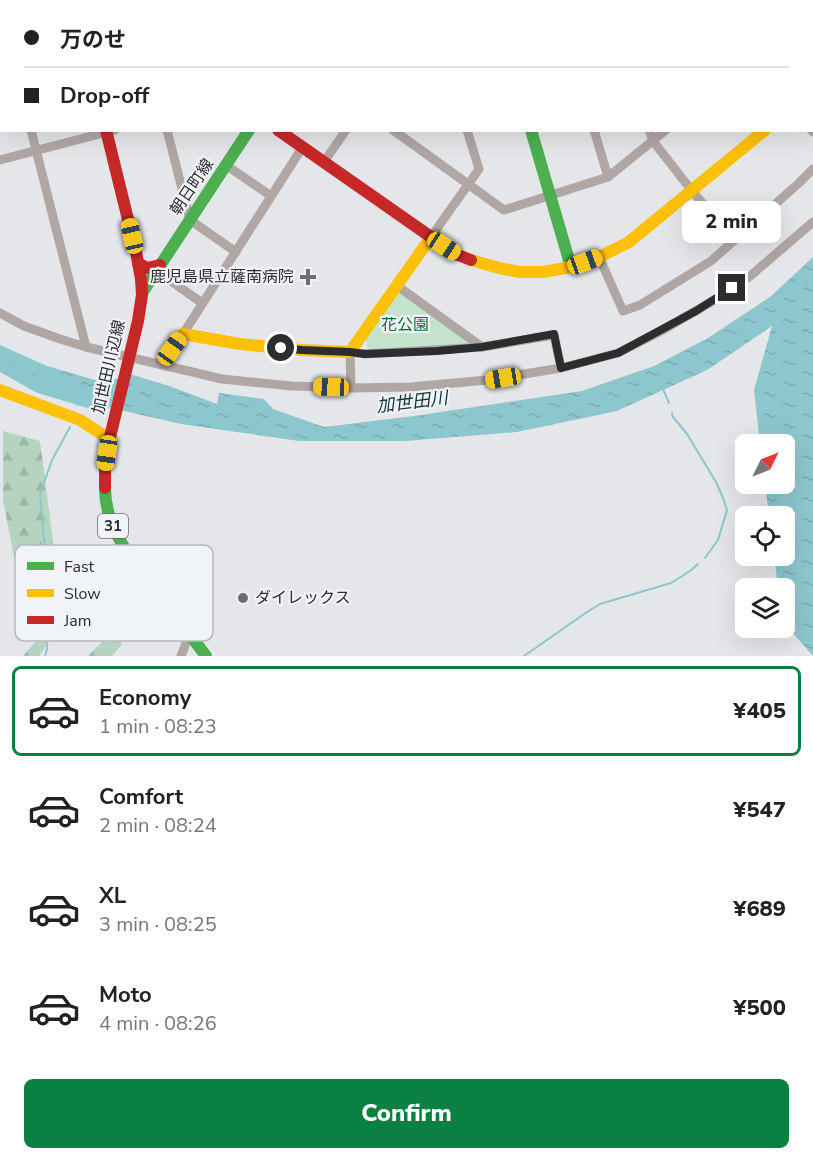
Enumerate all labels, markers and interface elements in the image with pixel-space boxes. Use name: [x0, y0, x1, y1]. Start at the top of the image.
text: 万のせ: [60, 25, 126, 55]
text: Drop-off: [60, 81, 149, 111]
street label: 朝日町線: [165, 154, 219, 220]
callout: 2 min: [682, 201, 782, 243]
text: 2 min: [705, 208, 758, 235]
car: [119, 216, 145, 256]
car: [424, 229, 464, 263]
car: [565, 247, 605, 277]
place label: 鹿児島県立薩南病院: [150, 266, 294, 288]
marker: 鹿児島県立薩南病院: [299, 268, 317, 286]
route end: [718, 274, 745, 301]
park label: 花公園: [381, 314, 429, 336]
street label: 加世田川辺線: [87, 318, 131, 416]
car: [154, 329, 190, 369]
route start: [267, 334, 294, 361]
car: [484, 366, 522, 390]
car: [313, 377, 349, 397]
water label: 加世田川: [375, 385, 451, 418]
car: [96, 434, 118, 472]
north arrow: [735, 434, 795, 494]
map controls: [735, 434, 795, 638]
button: locate: [735, 506, 795, 566]
road number: 31: [98, 514, 128, 538]
legend: [15, 545, 213, 641]
text: Fast: [64, 556, 95, 578]
button: layers: [735, 578, 795, 638]
text: Slow: [64, 583, 101, 605]
place label: ダイレックス: [255, 587, 351, 609]
marker: ダイレックス: [236, 591, 250, 605]
text: Jam: [63, 610, 91, 632]
text: Economy: [99, 683, 191, 713]
icon: car: [27, 684, 81, 738]
text: ¥405: [733, 696, 786, 726]
text: 1 min · 08:23: [99, 713, 217, 740]
text: Comfort: [99, 782, 183, 812]
icon: car: [27, 783, 81, 837]
text: ¥547: [733, 795, 786, 825]
text: 2 min · 08:24: [99, 812, 217, 839]
text: XL: [99, 881, 126, 911]
icon: car: [27, 882, 81, 936]
text: ¥689: [733, 894, 786, 924]
text: 3 min · 08:25: [99, 911, 217, 938]
text: Moto: [99, 980, 152, 1010]
icon: car: [27, 981, 81, 1035]
text: ¥500: [733, 993, 786, 1023]
text: 4 min · 08:26: [99, 1010, 217, 1037]
button: Confirm: [24, 1079, 789, 1148]

